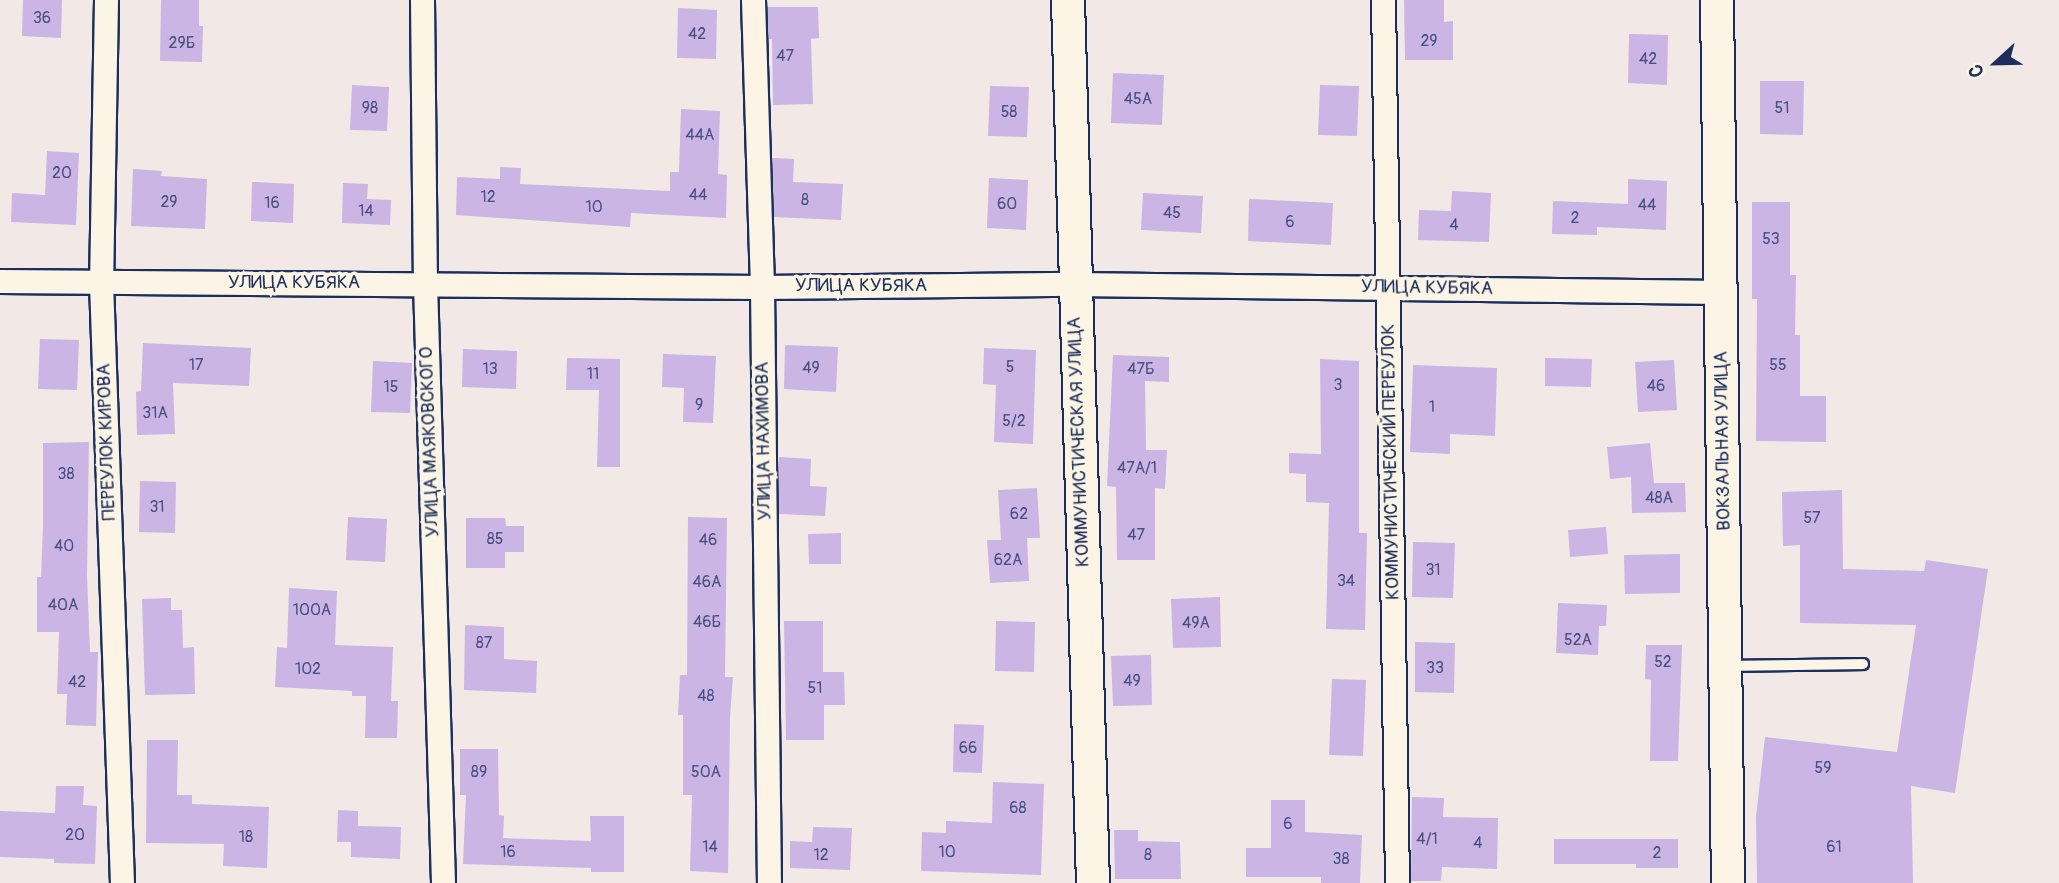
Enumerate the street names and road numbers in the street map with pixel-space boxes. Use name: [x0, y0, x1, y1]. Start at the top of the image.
street label: УЛИЦА КУБЯКА: [228, 272, 360, 294]
street label: УЛИЦА КУБЯКА: [795, 275, 927, 297]
street label: УЛИЦА КУБЯКА: [1361, 275, 1493, 301]
street label: КОММУНИСТИЧЕСКАЯ УЛИЦА: [1063, 317, 1095, 567]
street label: КОММУНИСТИЧЕСКИЙ ПЕРЕУЛОК: [1377, 324, 1405, 600]
street label: УЛИЦА МАЯКОВСКОГО: [415, 346, 445, 538]
street label: ВОКЗАЛЬНАЯ УЛИЦА: [1710, 351, 1736, 531]
street label: УЛИЦА НАХИМОВА: [751, 361, 777, 521]
street label: ПЕРЕУЛОК КИРОВА: [93, 363, 121, 521]

